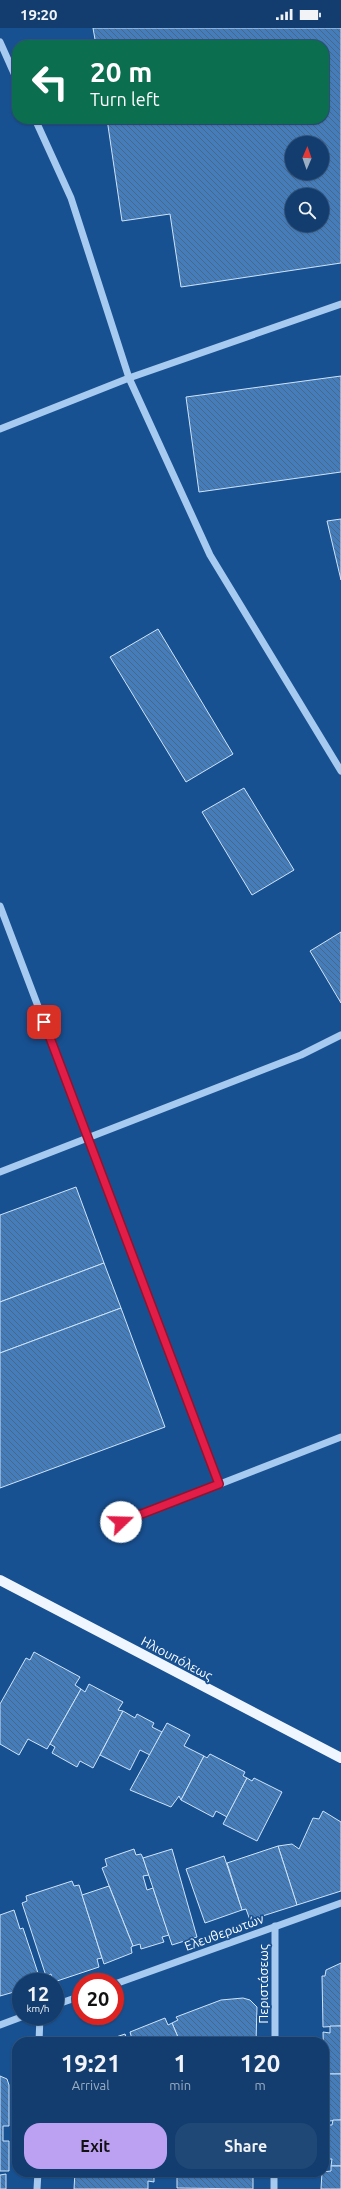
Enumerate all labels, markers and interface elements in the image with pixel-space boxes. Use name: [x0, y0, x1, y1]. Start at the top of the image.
text: 19:20: [20, 6, 58, 23]
icon: left: [24, 56, 76, 108]
text: 20 m: [90, 56, 152, 87]
text: Turn left: [90, 89, 160, 109]
north arrow: [285, 136, 329, 180]
map controls: [285, 136, 329, 232]
button: search: [285, 188, 329, 232]
pin: [27, 1005, 61, 1039]
icon: arrive: [33, 1011, 55, 1033]
position arrow: [100, 1501, 142, 1543]
street label: Ηλιουπόλεως: [138, 1633, 215, 1684]
street label: Ελευθερωτών: [182, 1911, 266, 1953]
street label: Περιστάσεως: [256, 1944, 271, 2024]
speed limit sign: 20: [72, 1973, 124, 2025]
text: 12: [27, 1982, 49, 2005]
text: km/h: [26, 2003, 50, 2014]
text: 19:21: [61, 2050, 121, 2077]
text: 1: [173, 2050, 187, 2077]
text: 120: [240, 2050, 280, 2077]
text: Arrival: [72, 2078, 110, 2092]
text: min: [169, 2078, 191, 2092]
text: m: [254, 2078, 266, 2092]
button: Exit: [24, 2123, 167, 2169]
button: Share: [175, 2123, 317, 2169]

